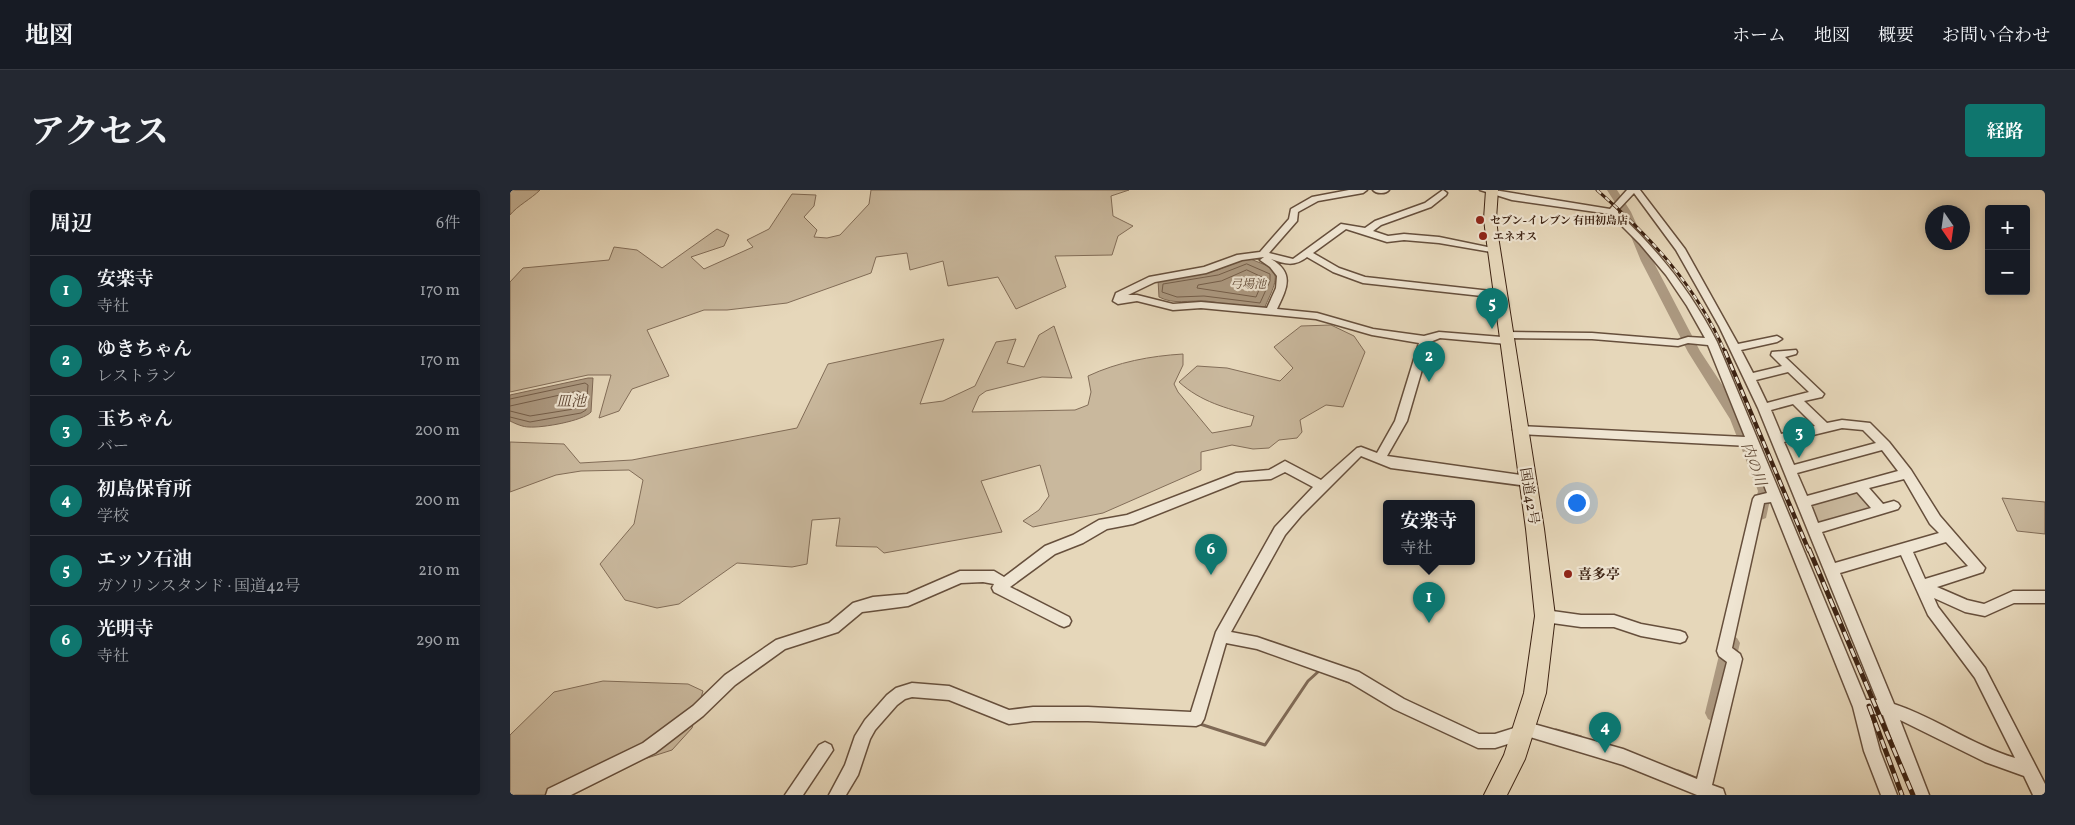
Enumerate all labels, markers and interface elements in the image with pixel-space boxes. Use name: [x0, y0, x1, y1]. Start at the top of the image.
text: 地図: [25, 20, 73, 54]
text: ホーム: [1732, 24, 1786, 49]
text: 地図: [1814, 24, 1850, 49]
text: 概要: [1878, 24, 1914, 49]
text: お問い合わせ: [1942, 24, 2050, 49]
button: 経路: [1965, 104, 2045, 157]
text: アクセス: [30, 110, 169, 158]
north arrow: [1925, 205, 1970, 250]
map controls: [1985, 205, 2030, 295]
button: +: [1985, 205, 2030, 250]
text: 周辺: [50, 210, 92, 239]
text: 6件: [436, 213, 460, 235]
marker: セブン-イレブン 有田初島店: [1474, 214, 1486, 226]
place label: セブン-イレブン 有田初島店: [1490, 214, 1628, 229]
marker: エネオス: [1477, 230, 1489, 242]
place label: エネオス: [1493, 230, 1537, 245]
button: −: [1985, 250, 2030, 295]
text: 安楽寺: [97, 267, 154, 293]
water label: 弓場池: [1230, 277, 1268, 293]
text: 1: [63, 280, 69, 302]
text: 170 m: [420, 280, 460, 302]
pin: 5: [1476, 288, 1508, 329]
text: 寺社: [97, 296, 129, 318]
text: ゆきちゃん: [97, 337, 192, 363]
pin: 2: [1413, 341, 1445, 382]
text: 2: [62, 350, 70, 372]
text: 170 m: [420, 350, 460, 372]
text: レストラン: [97, 366, 177, 388]
water label: 皿池: [556, 392, 588, 413]
text: 玉ちゃん: [97, 407, 173, 433]
pin: 3: [1783, 417, 1815, 458]
text: 3: [62, 420, 70, 442]
text: 200 m: [415, 420, 460, 442]
text: バー: [97, 436, 129, 458]
water label: 内の川: [1735, 440, 1771, 491]
street label: 国道42号: [1515, 466, 1542, 526]
text: 初島保育所: [97, 477, 192, 503]
text: 4: [61, 490, 71, 512]
text: 200 m: [415, 490, 460, 512]
your location: [1564, 490, 1590, 516]
popup: [1383, 500, 1475, 565]
text: 学校: [97, 506, 129, 528]
text: 安楽寺: [1400, 509, 1458, 535]
pin: 6: [1195, 534, 1227, 575]
text: 寺社: [1400, 538, 1433, 560]
text: エッソ石油: [97, 547, 192, 573]
text: 5: [62, 560, 70, 582]
text: 210 m: [418, 560, 460, 582]
place label: 喜多亭: [1578, 566, 1620, 585]
marker: 喜多亭: [1562, 568, 1574, 580]
text: ガソリンスタンド · 国道42号: [97, 576, 300, 598]
pin: 1: [1413, 582, 1445, 623]
text: 光明寺: [97, 617, 154, 643]
text: 6: [62, 630, 70, 652]
text: 290 m: [416, 630, 460, 652]
text: 寺社: [97, 646, 129, 668]
pin: 4: [1589, 712, 1621, 753]

